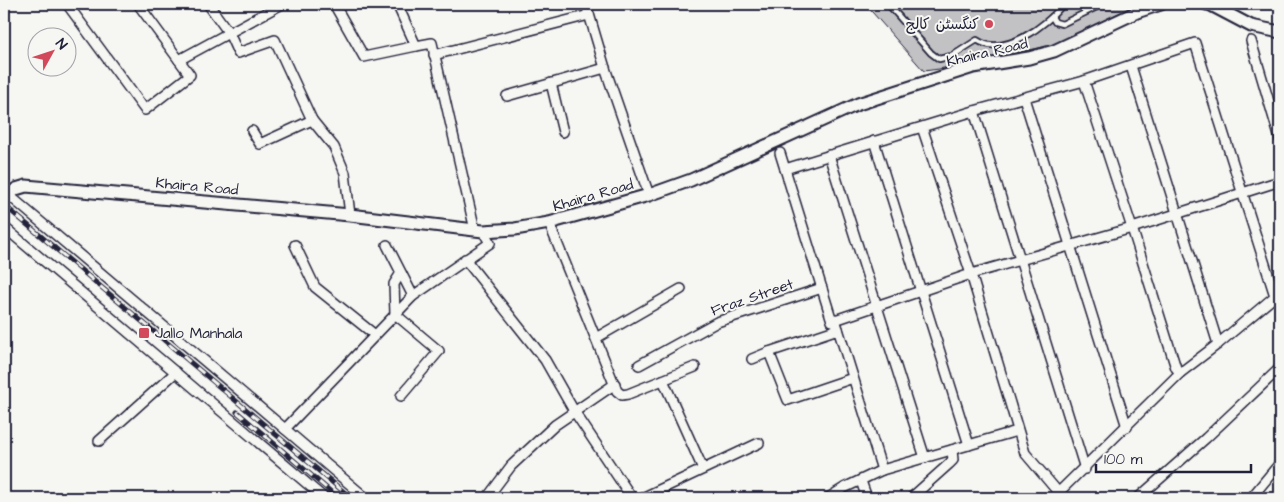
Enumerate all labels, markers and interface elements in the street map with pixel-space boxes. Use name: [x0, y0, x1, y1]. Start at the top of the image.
place label: کنگسٹن کالج: [906, 14, 979, 35]
marker: کنگسٹن کالج: [983, 18, 995, 30]
north arrow: [28, 28, 78, 78]
street label: Khaira Road: [944, 33, 1030, 72]
text: N: [51, 34, 72, 54]
street label: Khaira Road: [155, 172, 239, 201]
street label: Khaira Road: [550, 174, 636, 217]
street label: Fraz Street: [708, 274, 796, 321]
place label: Jallo Manhala: [155, 323, 243, 344]
marker: Jallo Manhala: [137, 326, 151, 340]
scale bar: [1096, 442, 1252, 474]
text: 100 m: [1104, 449, 1143, 470]

